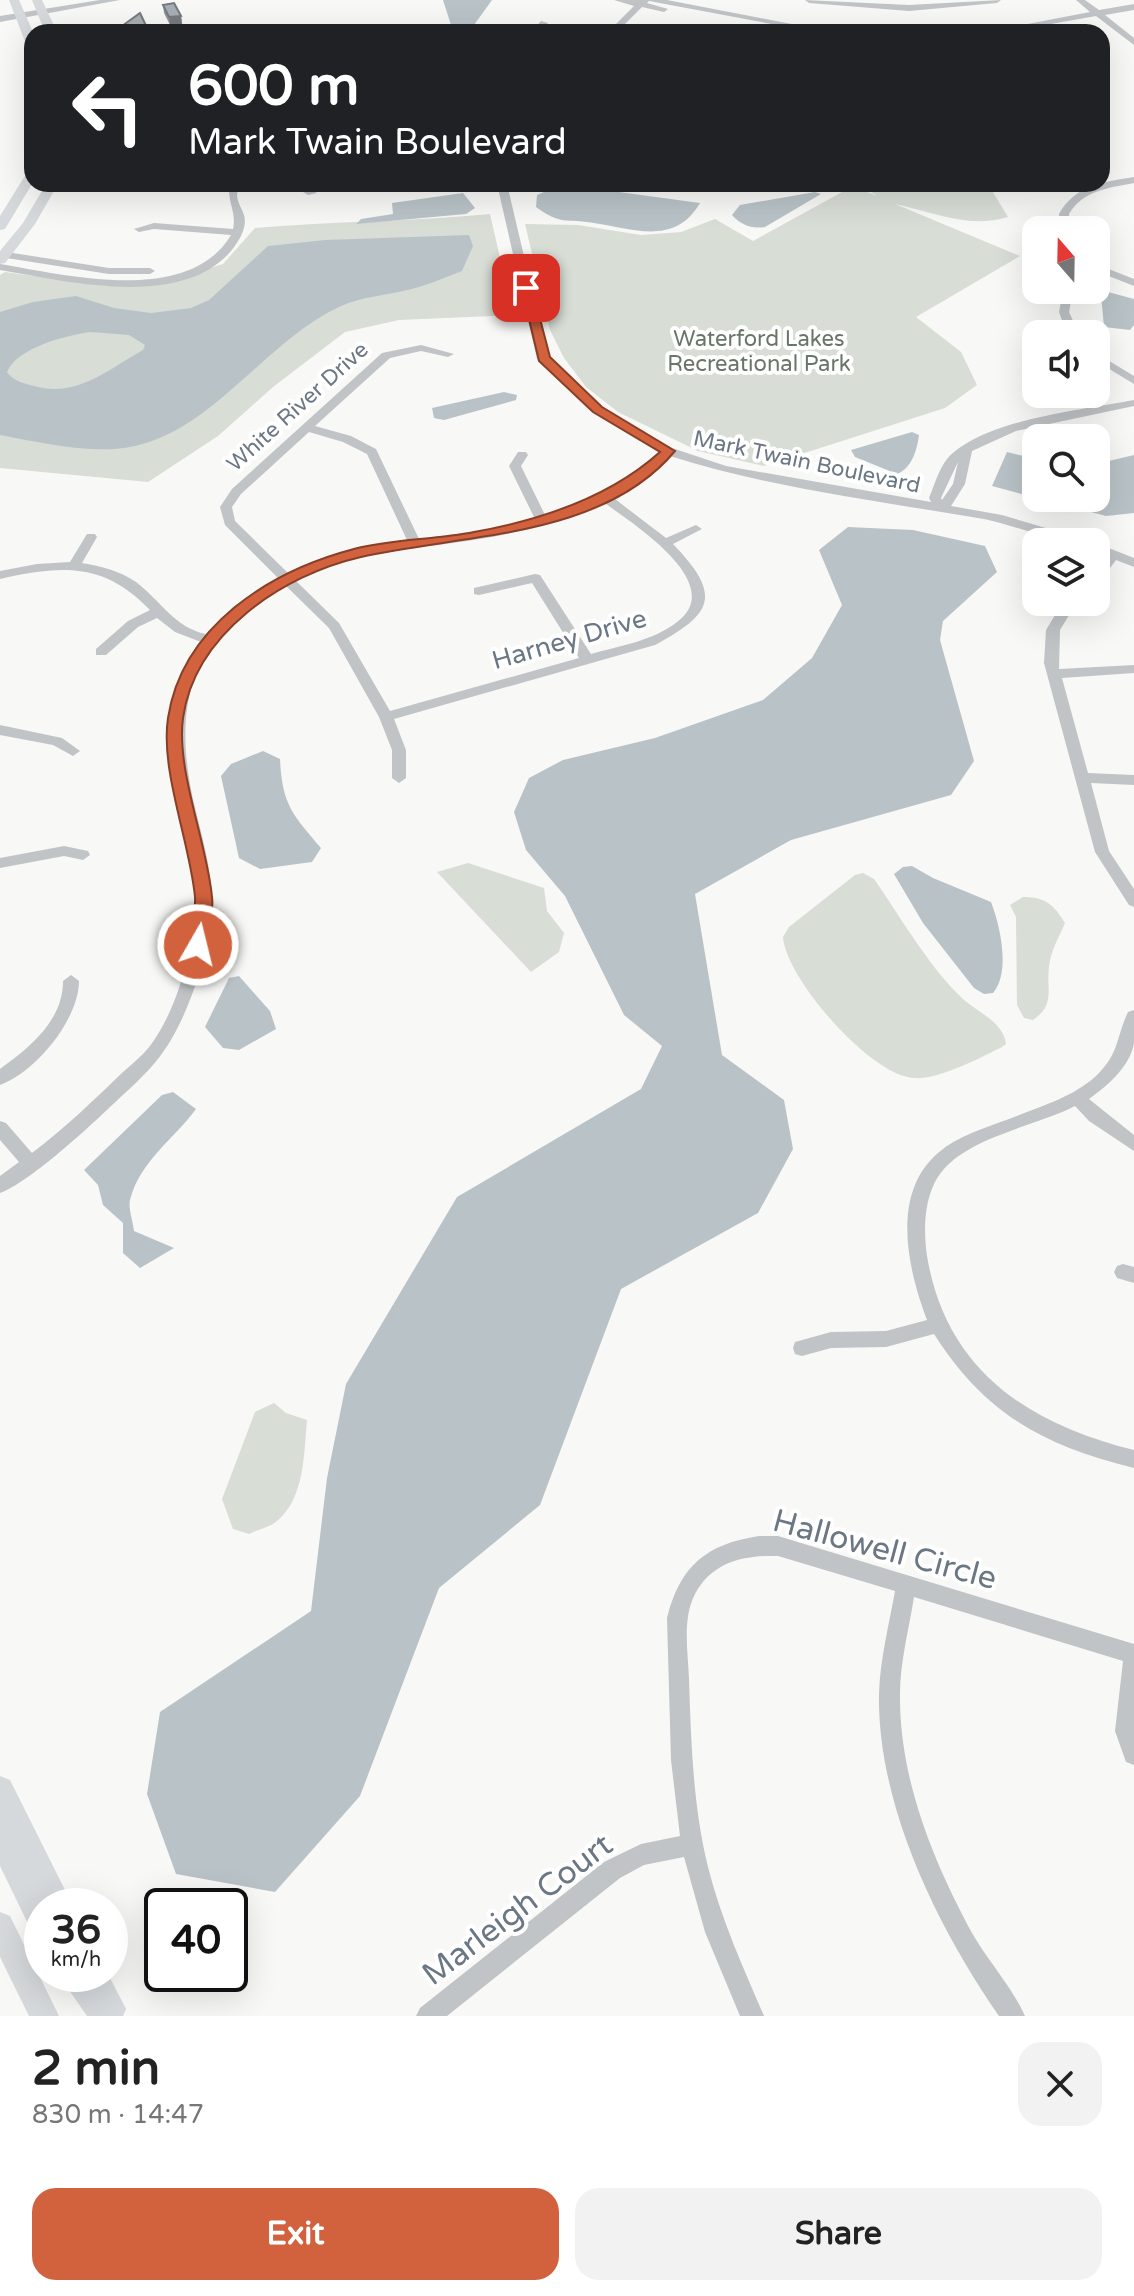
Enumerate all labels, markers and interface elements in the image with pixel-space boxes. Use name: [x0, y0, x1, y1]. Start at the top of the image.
text: 600 m: [188, 53, 359, 120]
icon: left: [56, 56, 160, 160]
text: Mark Twain Boulevard: [188, 121, 567, 164]
north arrow: [1022, 216, 1110, 304]
map controls: [1022, 216, 1110, 616]
pin: [492, 254, 560, 322]
icon: arrive: [504, 266, 548, 310]
button: sound: [1022, 320, 1110, 408]
park label: Waterford Lakes Recreational Park: [667, 326, 851, 377]
street label: White River Drive: [222, 337, 374, 477]
button: search: [1022, 424, 1110, 512]
street label: Mark Twain Boulevard: [691, 425, 923, 499]
button: layers: [1022, 528, 1110, 616]
street label: Harney Drive: [488, 603, 650, 676]
position arrow: [156, 903, 240, 987]
street label: Hallowell Circle: [769, 1502, 1001, 1598]
street label: Marleigh Court: [415, 1826, 620, 1994]
speed limit sign: 40: [144, 1888, 248, 1992]
text: 36: [51, 1906, 101, 1954]
text: km/h: [51, 1948, 101, 1972]
text: 2 min: [32, 2040, 160, 2098]
button: close: [1018, 2042, 1102, 2126]
text: 830 m · 14:47: [32, 2099, 204, 2130]
button: Exit: [32, 2188, 559, 2280]
button: Share: [575, 2188, 1102, 2280]

